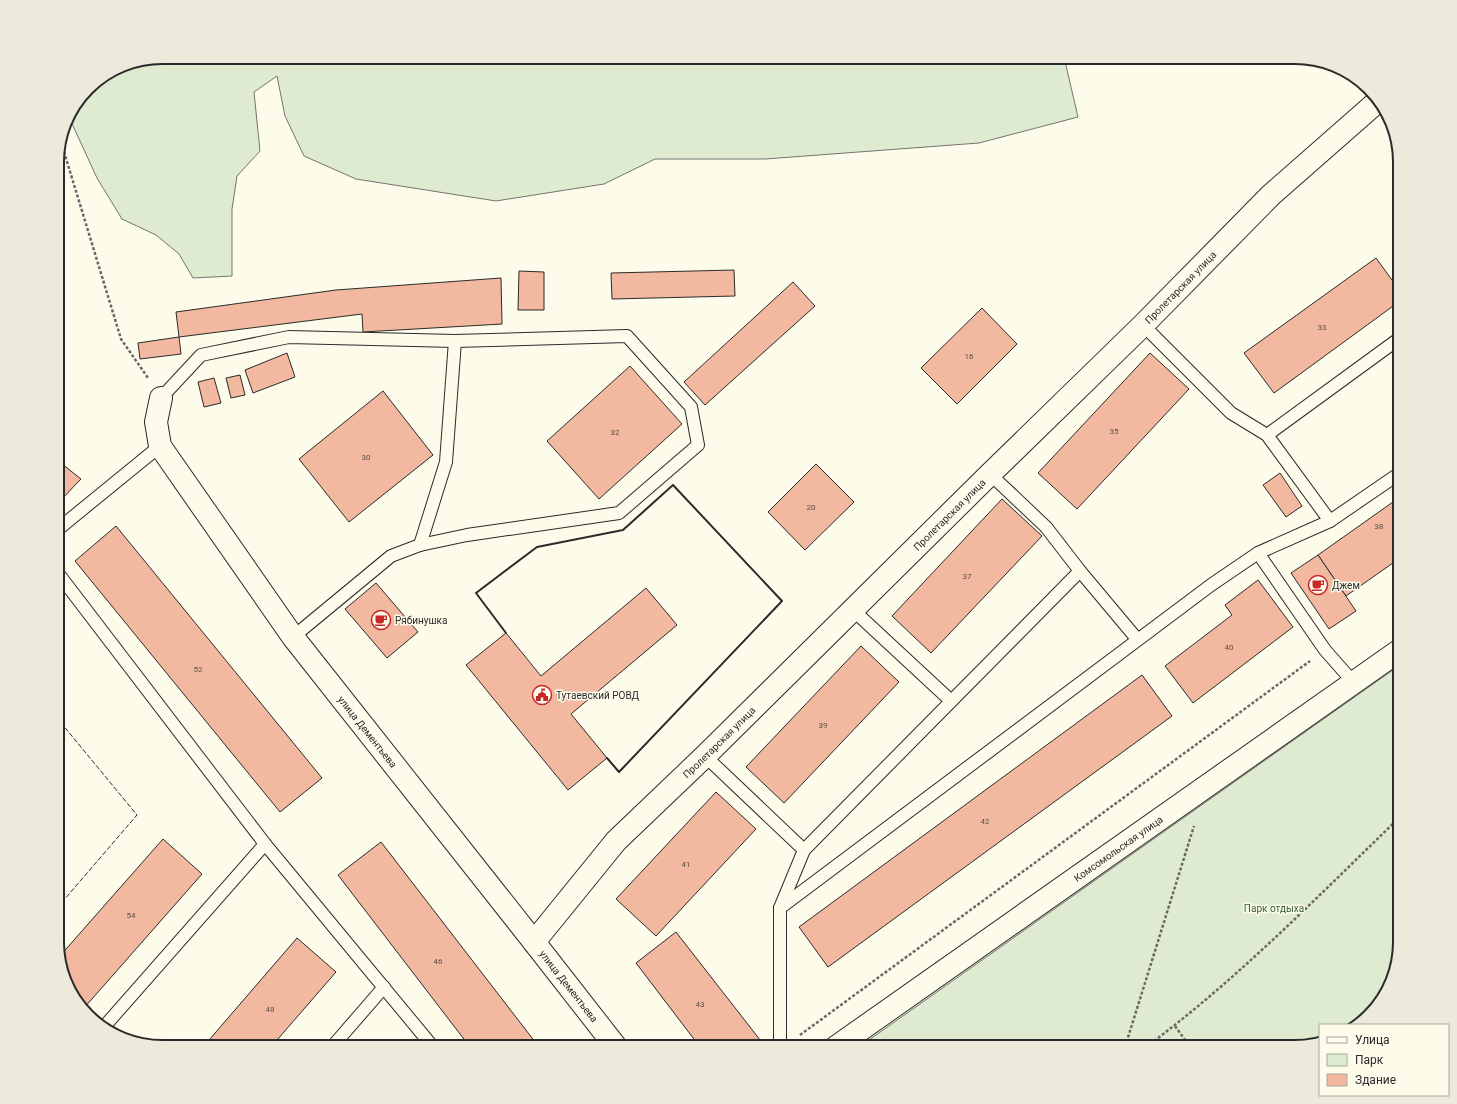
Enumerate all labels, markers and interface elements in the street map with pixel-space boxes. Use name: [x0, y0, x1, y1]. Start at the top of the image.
street label: Пролетарская улица: [1143, 249, 1218, 326]
house number: 33: [1318, 323, 1327, 332]
house number: 16: [965, 352, 974, 361]
house number: 35: [1110, 427, 1119, 436]
house number: 32: [611, 428, 620, 437]
house number: 30: [362, 453, 371, 462]
street label: Пролетарская улица: [911, 477, 988, 553]
house number: 20: [807, 503, 816, 512]
house number: 38: [1375, 522, 1384, 531]
house number: 37: [963, 572, 972, 581]
cafe icon: Джем: [1307, 574, 1329, 596]
place label: Джем: [1332, 580, 1360, 591]
cafe icon: Рябинушка: [370, 609, 392, 631]
place label: Рябинушка: [395, 615, 447, 626]
house number: 40: [1225, 643, 1234, 652]
house number: 52: [194, 665, 203, 674]
public building icon: Тутаевский РОВД: [531, 684, 553, 706]
place label: Тутаевский РОВД: [556, 690, 640, 701]
street label: улица Дементьева: [336, 694, 399, 770]
street label: Пролетарская улица: [681, 705, 758, 780]
house number: 39: [819, 721, 828, 730]
street label: Комсомольская улица: [1072, 814, 1165, 884]
house number: 42: [981, 817, 990, 826]
house number: 41: [682, 860, 691, 869]
park label: Парк отдыха: [1244, 903, 1304, 914]
house number: 54: [127, 911, 136, 920]
street label: улица Дементьева: [537, 948, 600, 1024]
house number: 46: [434, 957, 443, 966]
house number: 43: [696, 1000, 705, 1009]
house number: 48: [266, 1005, 275, 1014]
legend: [1319, 1024, 1449, 1096]
text: Улица: [1355, 1033, 1390, 1047]
text: Парк: [1355, 1053, 1384, 1067]
text: Здание: [1355, 1073, 1396, 1087]

